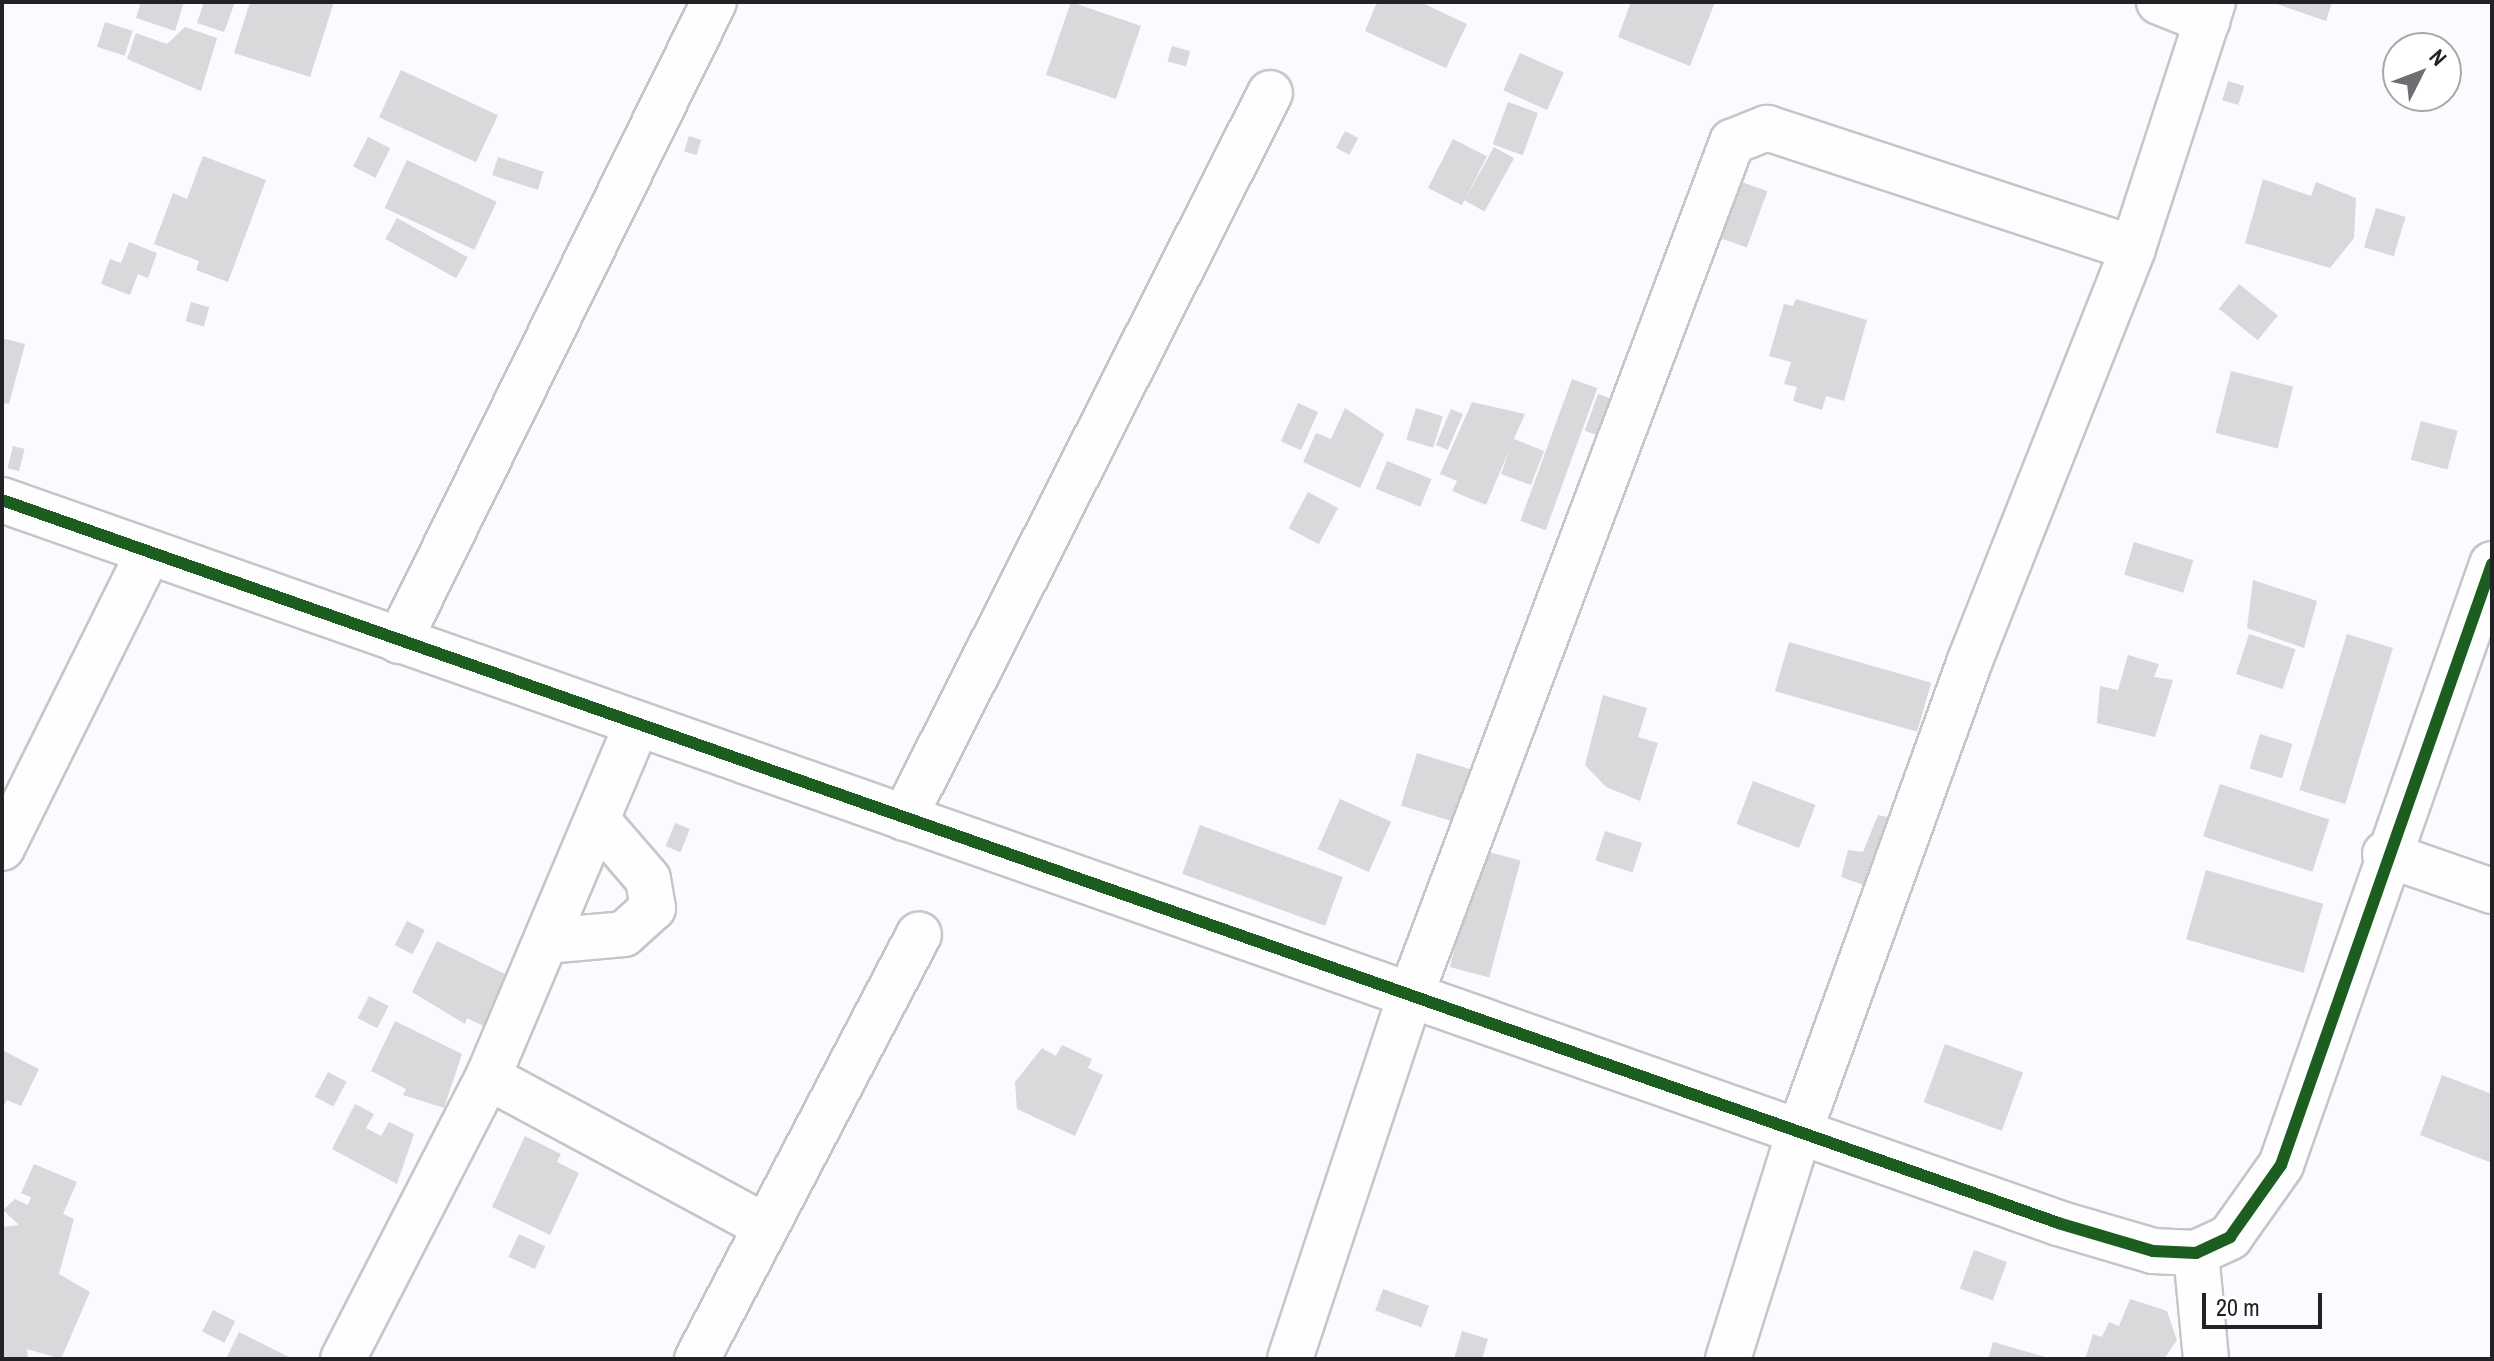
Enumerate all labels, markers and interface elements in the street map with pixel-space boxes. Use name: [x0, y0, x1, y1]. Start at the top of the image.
north arrow: [2382, 32, 2462, 112]
text: N: [2423, 42, 2454, 72]
scale bar: [2206, 1277, 2326, 1327]
text: 20 m: [2216, 1291, 2260, 1323]

